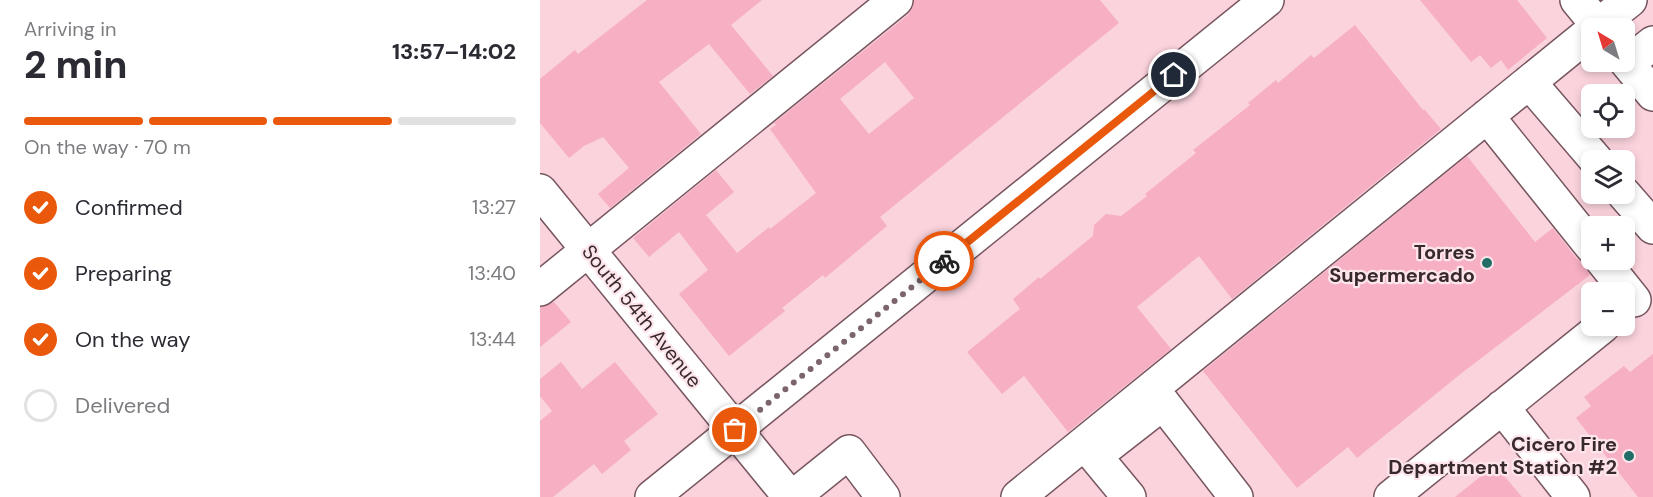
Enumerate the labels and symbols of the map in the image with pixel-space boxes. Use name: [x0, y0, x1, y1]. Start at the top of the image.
north arrow: [1581, 18, 1635, 72]
pin: [1148, 49, 1199, 100]
courier: [914, 231, 974, 291]
street label: South 54th Avenue: [576, 239, 708, 393]
place label: Torres Supermercado: [1329, 239, 1475, 288]
marker: Torres Supermercado: [1480, 256, 1494, 270]
pin: [709, 404, 760, 455]
place label: Cicero Fire Department Station #2: [1388, 431, 1617, 480]
marker: Cicero Fire Department Station #2: [1622, 449, 1636, 463]

